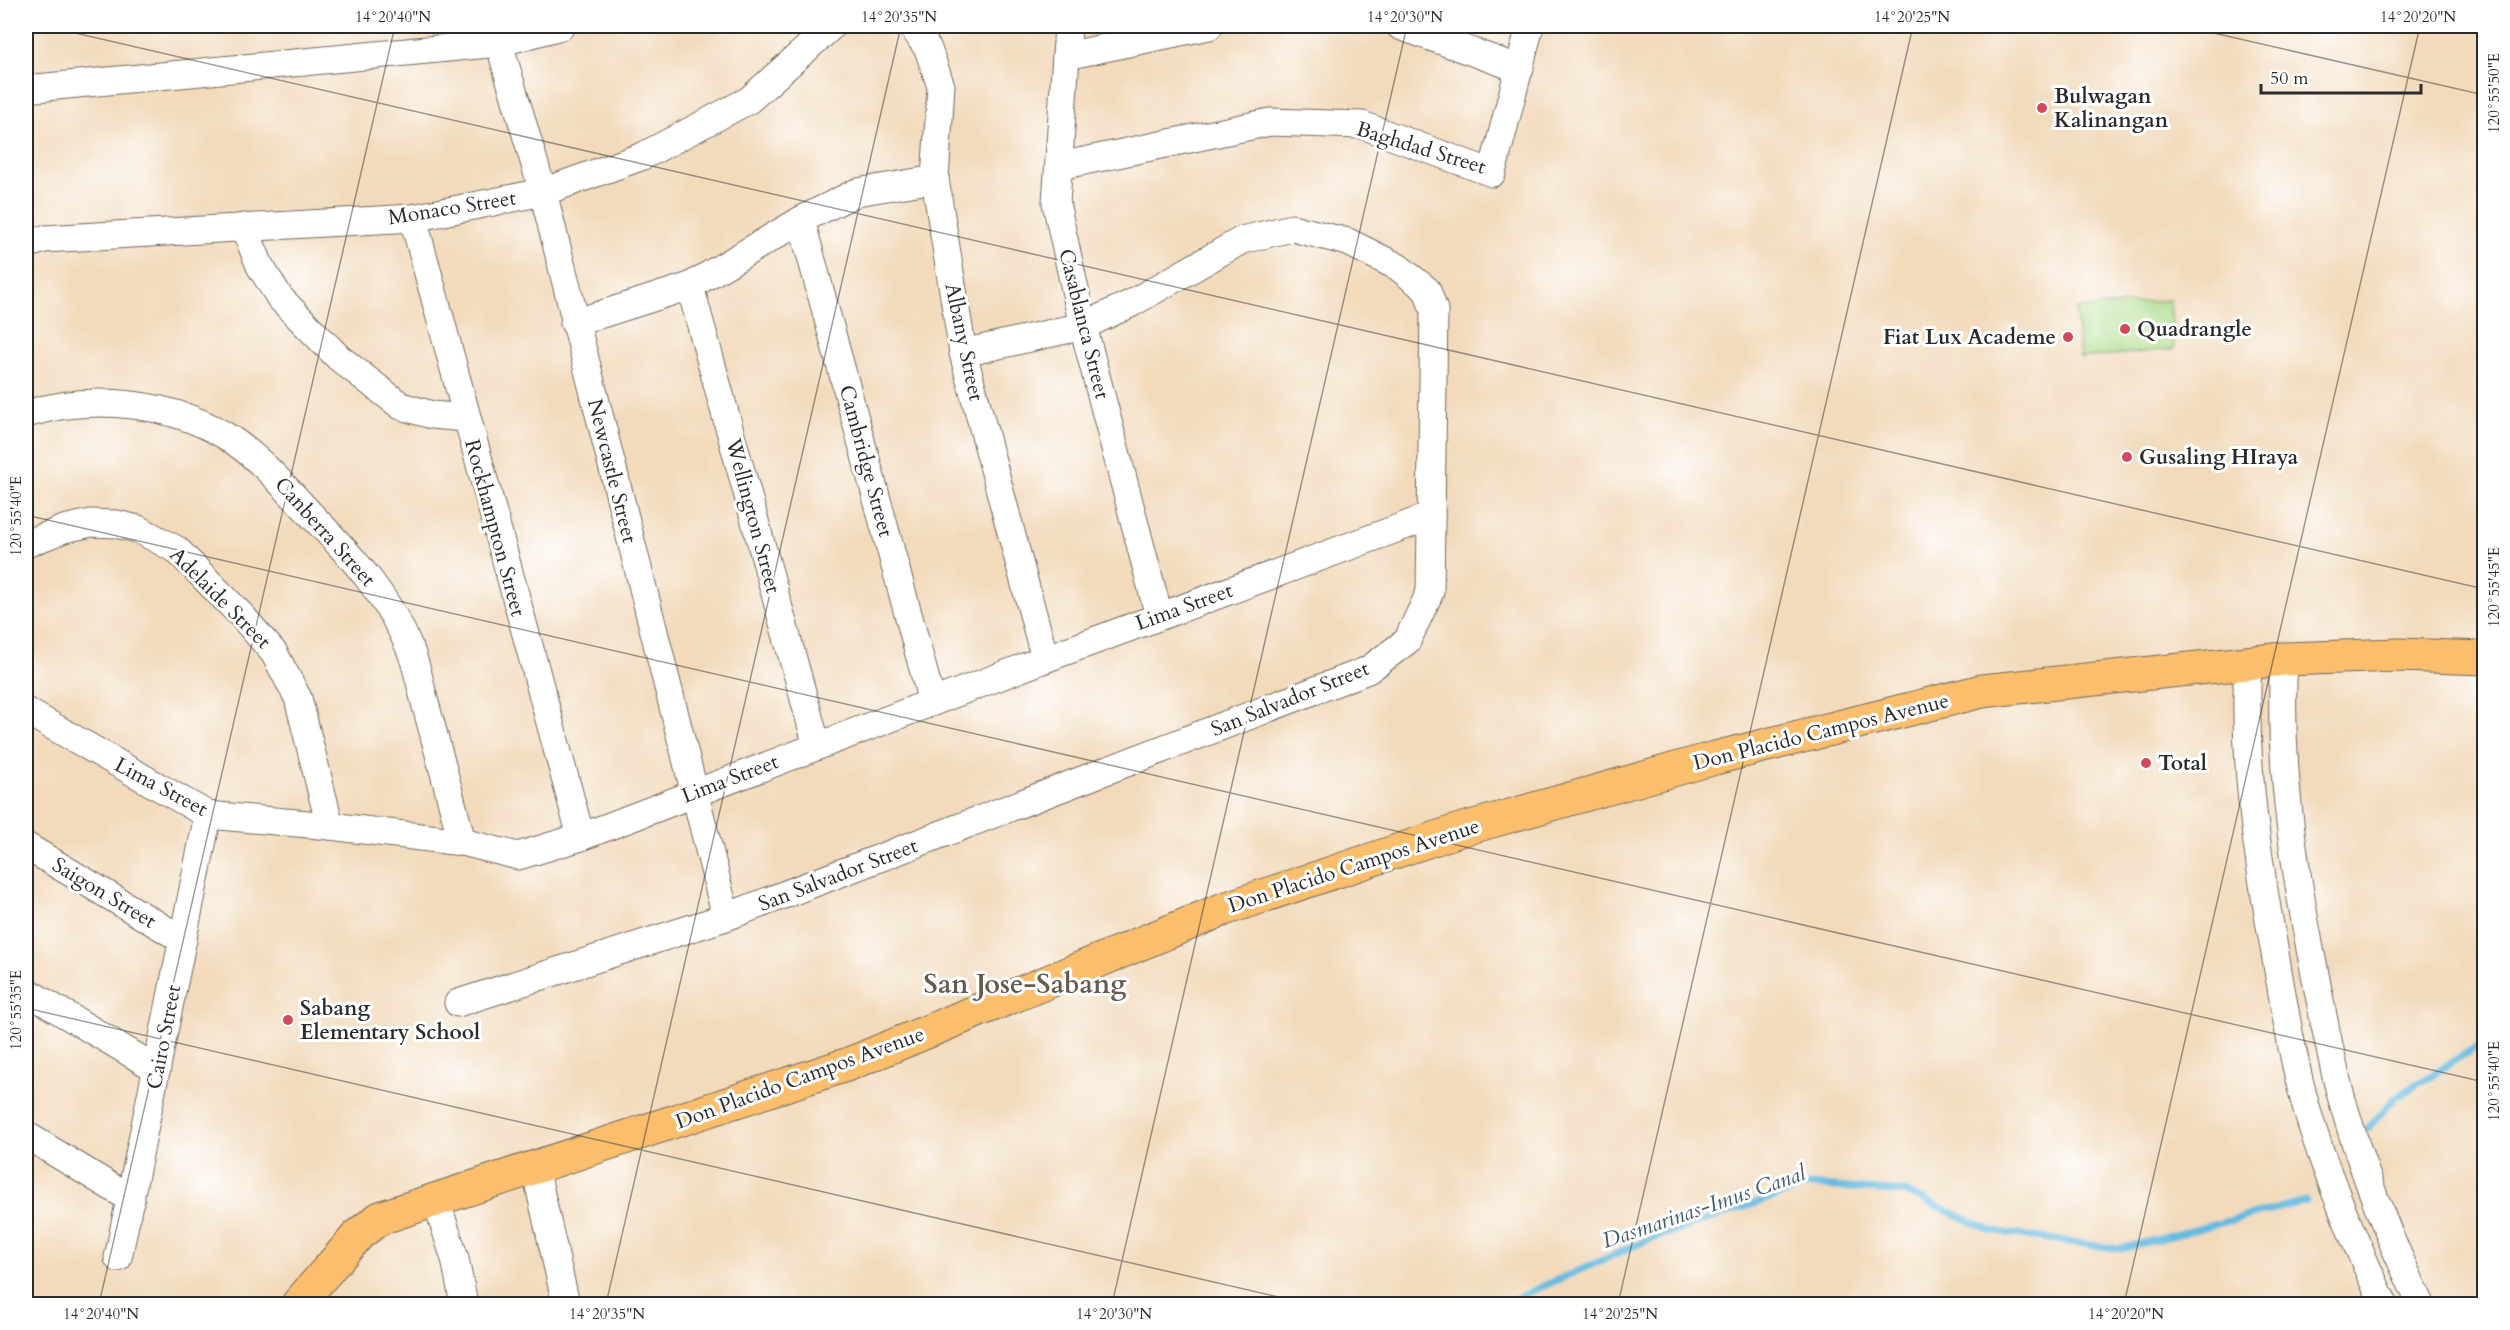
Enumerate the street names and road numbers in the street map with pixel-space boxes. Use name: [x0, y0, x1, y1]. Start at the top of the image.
street label: Baghdad Street: [1353, 115, 1490, 182]
street label: Monaco Street: [386, 184, 518, 232]
street label: Casablanca Street: [1051, 246, 1117, 402]
street label: Albany Street: [937, 280, 991, 404]
street label: Cambridge Street: [832, 382, 900, 541]
street label: Newcastle Street: [580, 396, 644, 546]
street label: Wellington Street: [718, 434, 788, 597]
street label: Rockhampton Street: [457, 436, 533, 620]
street label: Canberra Street: [268, 471, 382, 593]
street label: Adelaide Street: [163, 541, 277, 655]
street label: Lima Street: [1131, 576, 1237, 638]
street label: San Salvador Street: [1207, 654, 1374, 744]
street label: Don Placido Campos Avenue: [1690, 686, 1952, 778]
street label: Lima Street: [677, 747, 783, 811]
street label: Lima Street: [109, 750, 213, 824]
street label: Don Placido Campos Avenue: [1225, 812, 1483, 920]
street label: San Salvador Street: [754, 831, 922, 919]
street label: Saigon Street: [47, 851, 162, 936]
street label: Cairo Street: [140, 982, 188, 1092]
street label: Don Placido Campos Avenue: [672, 1019, 928, 1137]

